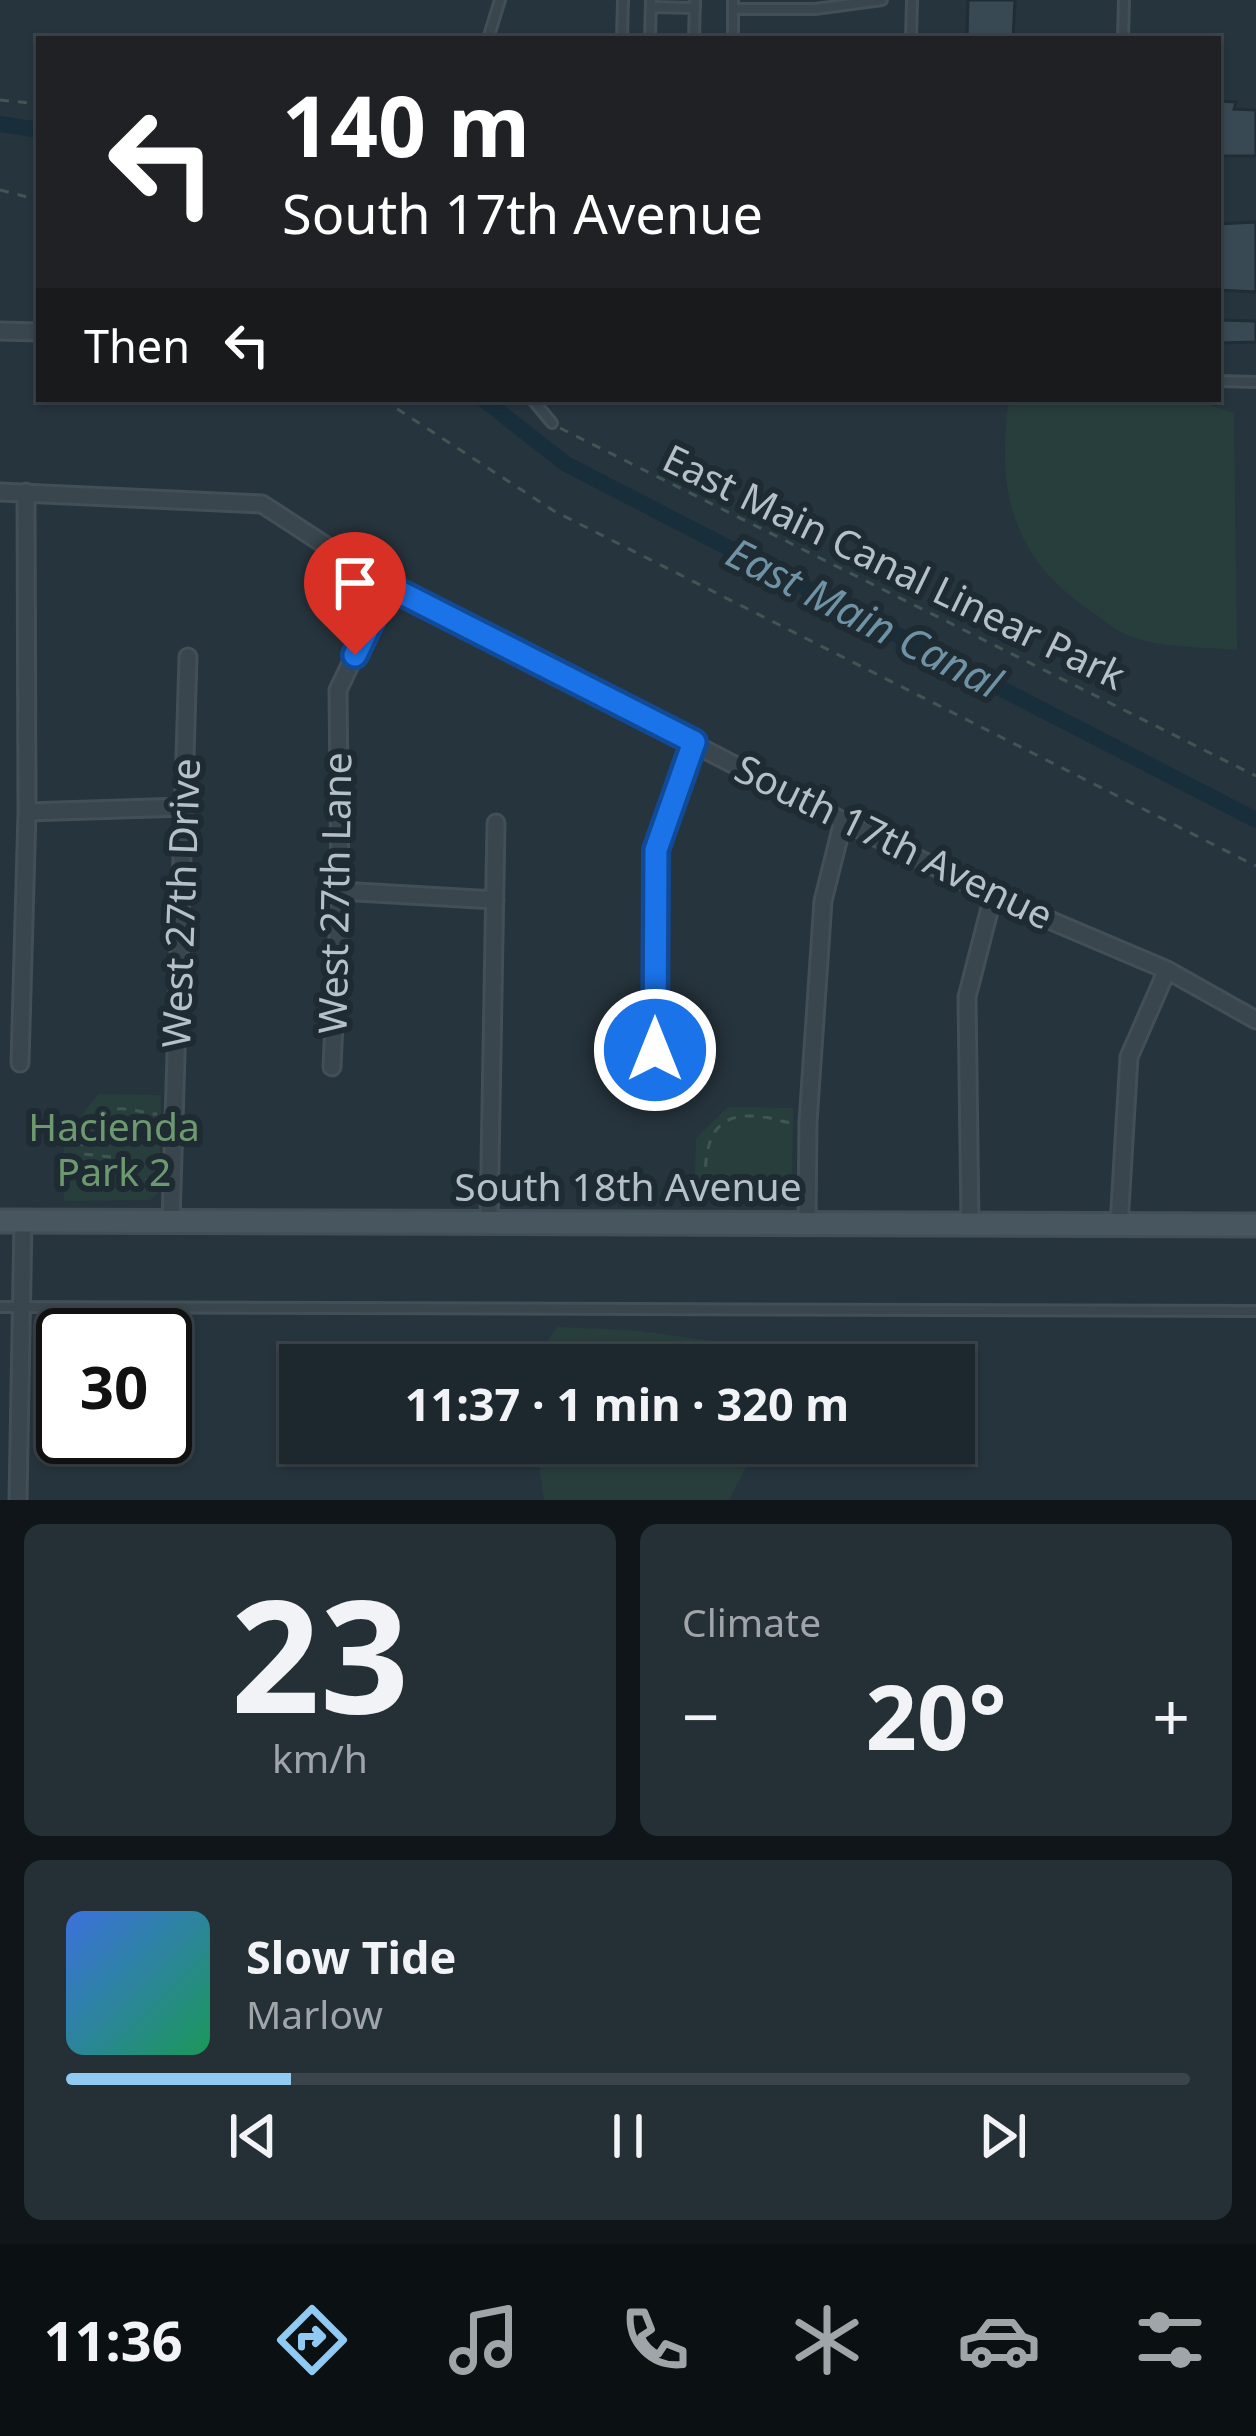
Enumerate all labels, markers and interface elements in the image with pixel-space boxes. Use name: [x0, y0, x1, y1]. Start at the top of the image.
text: 140 m: [282, 67, 530, 182]
icon: left: [84, 84, 240, 240]
text: South 17th Avenue: [282, 176, 763, 250]
icon: left: [214, 312, 280, 378]
text: Then: [84, 315, 190, 376]
street label: East Main Canal Linear Park: [656, 435, 1132, 699]
water label: East Main Canal: [718, 527, 1010, 709]
pin: [304, 532, 406, 655]
icon: arrive: [322, 550, 388, 616]
street label: South 17th Avenue: [727, 741, 1062, 941]
street label: West 27th Lane: [305, 752, 362, 1034]
street label: West 27th Drive: [148, 757, 211, 1049]
position arrow: [592, 987, 718, 1113]
park label: Hacienda Park 2: [28, 1099, 200, 1197]
street label: South 18th Avenue: [454, 1159, 802, 1212]
speed limit sign: 30: [36, 1308, 192, 1464]
text: 11:37 · 1 min · 320 m: [405, 1373, 849, 1434]
text: 23: [231, 1546, 409, 1759]
text: Climate: [682, 1595, 821, 1648]
text: 20°: [865, 1654, 1007, 1776]
text: −: [682, 1670, 720, 1760]
text: +: [1152, 1670, 1190, 1760]
text: km/h: [272, 1731, 368, 1784]
text: Slow Tide: [246, 1926, 456, 1987]
text: Marlow: [246, 1987, 383, 2040]
icon: previous: [220, 2103, 286, 2169]
icon: pause: [595, 2103, 661, 2169]
icon: next: [970, 2103, 1036, 2169]
icon: directions: [270, 2298, 354, 2382]
icon: music: [442, 2298, 526, 2382]
icon: phone: [613, 2298, 697, 2382]
icon: climate: [785, 2298, 869, 2382]
icon: car: [957, 2298, 1041, 2382]
icon: filters: [1128, 2298, 1212, 2382]
text: 11:36: [44, 2303, 183, 2377]

